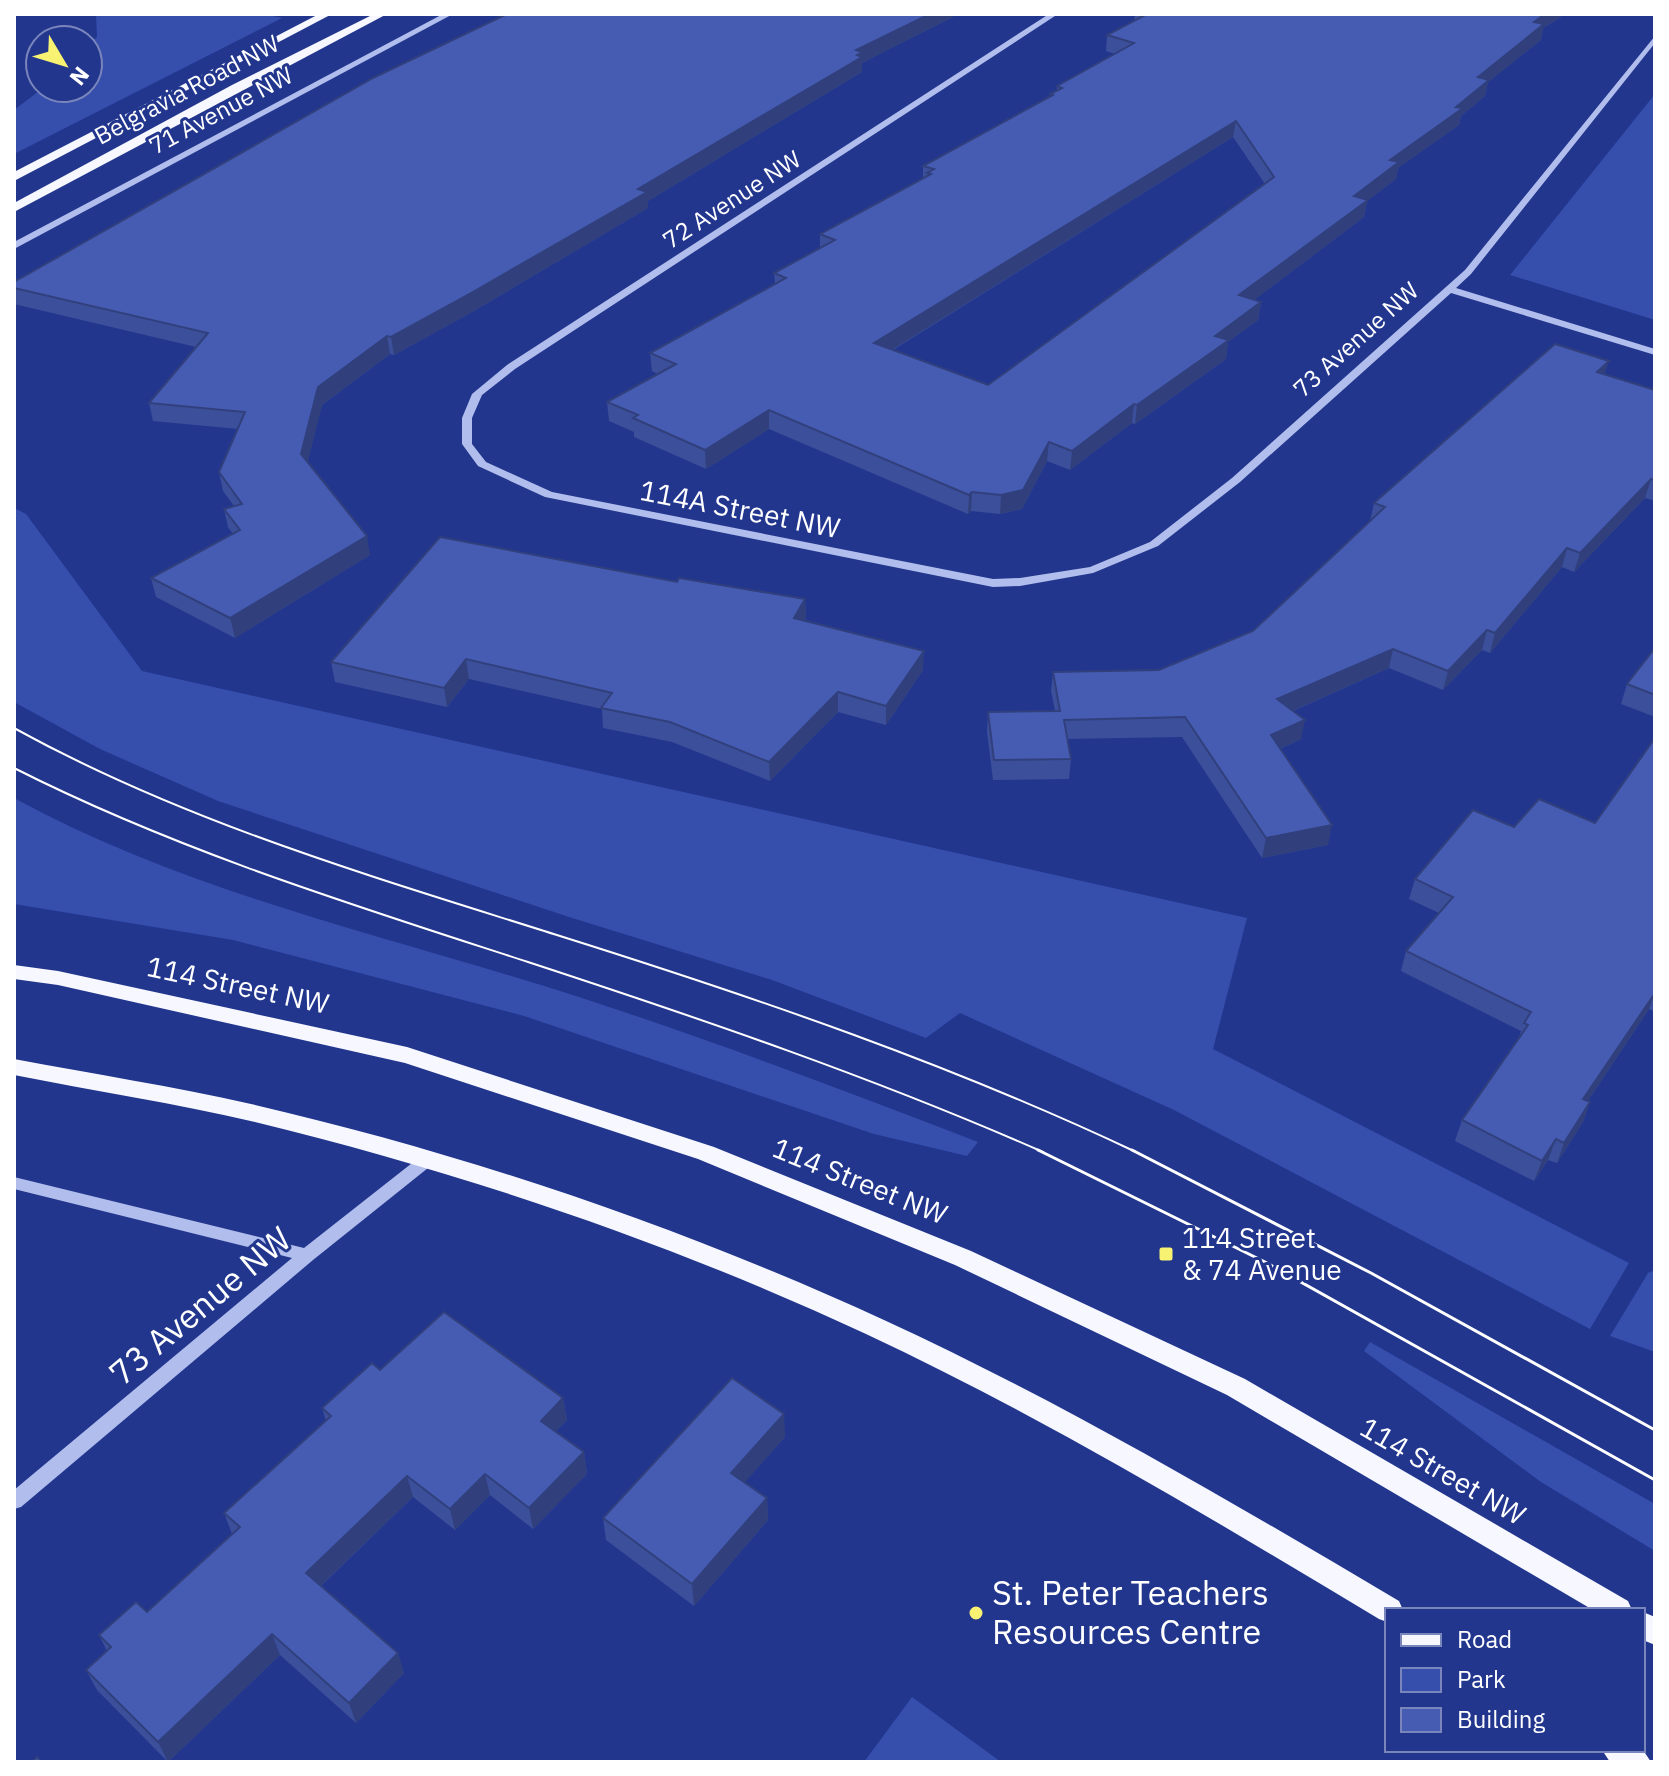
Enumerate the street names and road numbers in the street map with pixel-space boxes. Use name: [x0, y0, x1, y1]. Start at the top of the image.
street label: Belgravia Road NW: [89, 27, 284, 151]
street label: 71 Avenue NW: [143, 59, 298, 161]
street label: 72 Avenue NW: [656, 143, 807, 256]
street label: 73 Avenue NW: [1286, 274, 1425, 404]
street label: 114A Street NW: [637, 471, 843, 546]
street label: 114 Street NW: [144, 947, 333, 1022]
street label: 114 Street NW: [767, 1129, 953, 1232]
street label: 73 Avenue NW: [99, 1216, 300, 1394]
street label: 114 Street NW: [1354, 1408, 1533, 1533]

